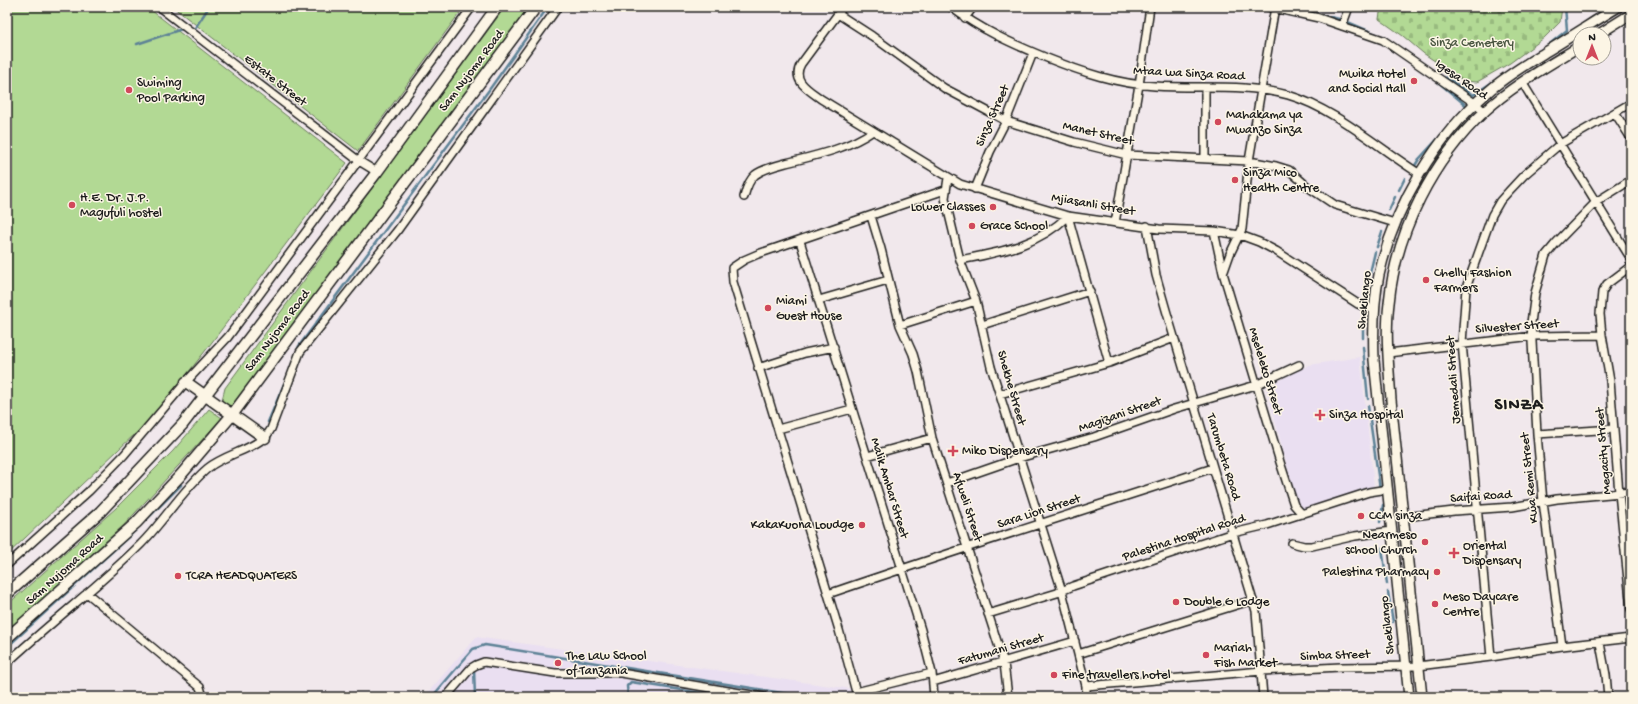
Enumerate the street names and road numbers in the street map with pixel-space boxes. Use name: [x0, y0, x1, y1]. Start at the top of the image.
street label: Sam Nujoma Road: [436, 26, 508, 115]
street label: Estate Street: [241, 52, 311, 111]
street label: Igesa Road: [1432, 56, 1491, 104]
street label: Mtaa wa Sinza Road: [1133, 64, 1247, 84]
street label: Sinza Street: [973, 81, 1014, 149]
street label: Manet Street: [1061, 119, 1136, 150]
street label: Mjiasanli Street: [1050, 190, 1138, 220]
street label: Shekilango: [1354, 270, 1376, 330]
street label: Sam Nujoma Road: [242, 286, 314, 375]
street label: Silvester Street: [1475, 316, 1561, 337]
street label: Mseleleko Street: [1245, 326, 1286, 418]
street label: Jemedali Street: [1443, 334, 1465, 424]
street label: Shekhe Street: [993, 349, 1029, 429]
street label: Magizani Street: [1077, 393, 1165, 436]
street label: Megacity Street: [1593, 405, 1615, 495]
street label: Tarumbeta Road: [1202, 411, 1244, 503]
street label: Kwa Remi Street: [1518, 430, 1542, 524]
street label: Malik Ambar Street: [867, 436, 912, 542]
street label: Afweli Street: [949, 471, 986, 545]
street label: Saifai Road: [1450, 487, 1514, 507]
street label: Sara Lion Street: [996, 491, 1084, 532]
street label: Palestina Hospital Road: [1120, 511, 1249, 565]
street label: Sam Nujoma Road: [23, 531, 108, 609]
street label: Shekilango: [1377, 595, 1399, 655]
street label: Fatumani Street: [955, 630, 1047, 670]
street label: Simba Street: [1300, 647, 1372, 665]

